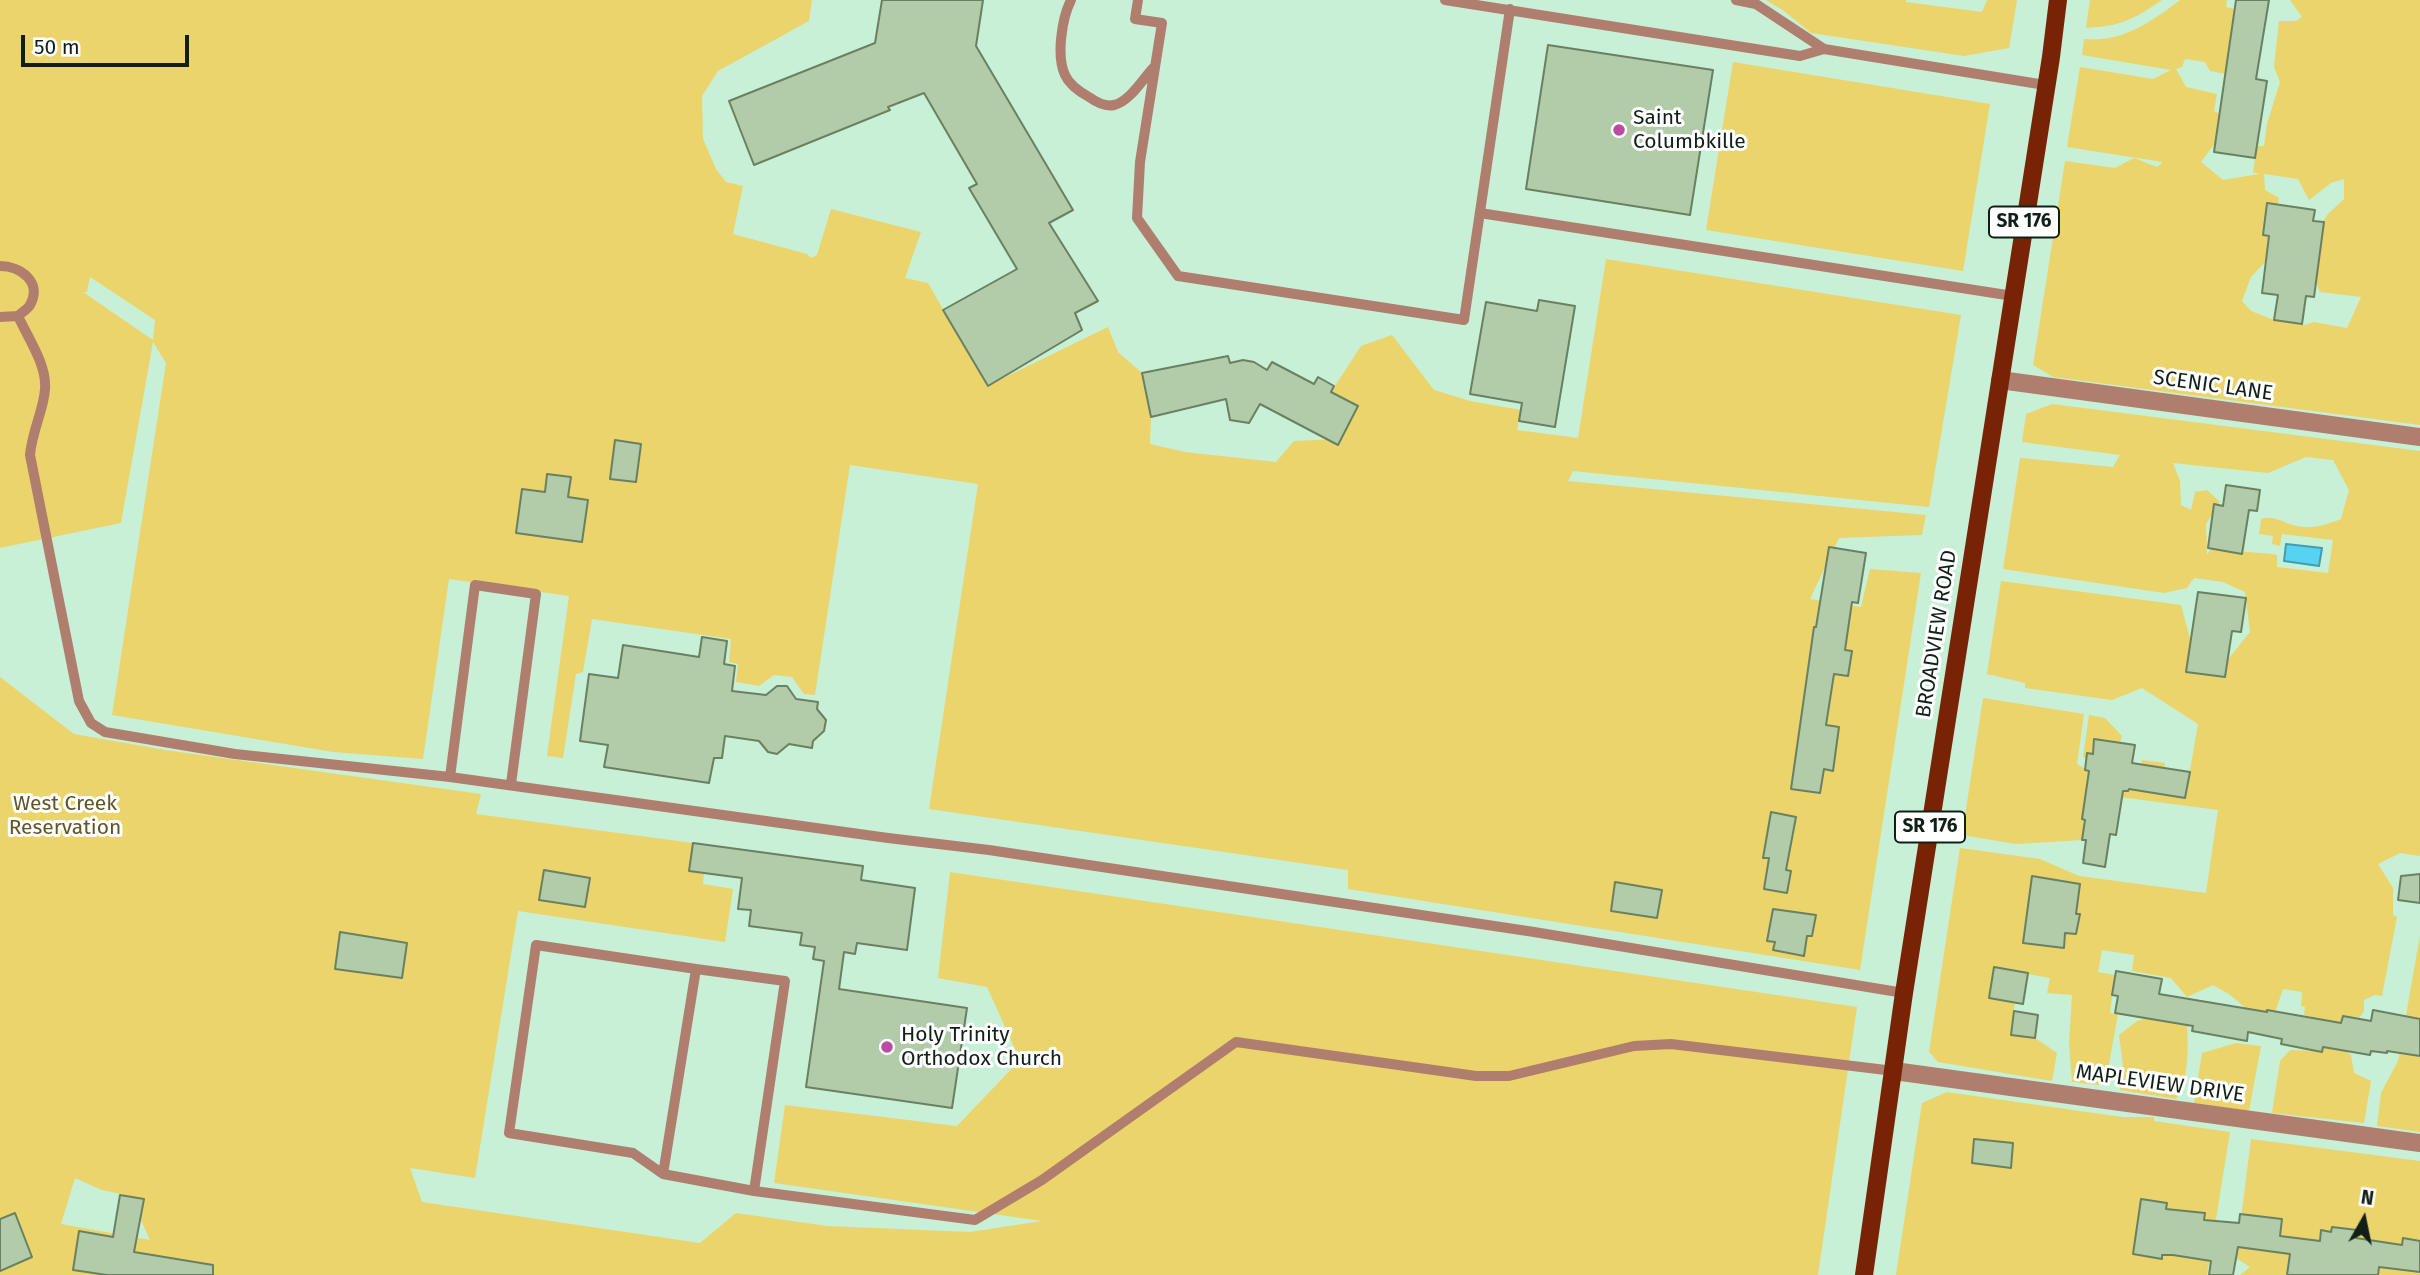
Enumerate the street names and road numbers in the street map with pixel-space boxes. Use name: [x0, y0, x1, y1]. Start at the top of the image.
road number: SR 176: [1989, 206, 2059, 238]
street label: SCENIC LANE: [2152, 365, 2274, 407]
street label: BROADVIEW ROAD: [1911, 548, 1963, 720]
road number: SR 176: [1895, 812, 1965, 842]
street label: MAPLEVIEW DRIVE: [2074, 1060, 2246, 1108]

